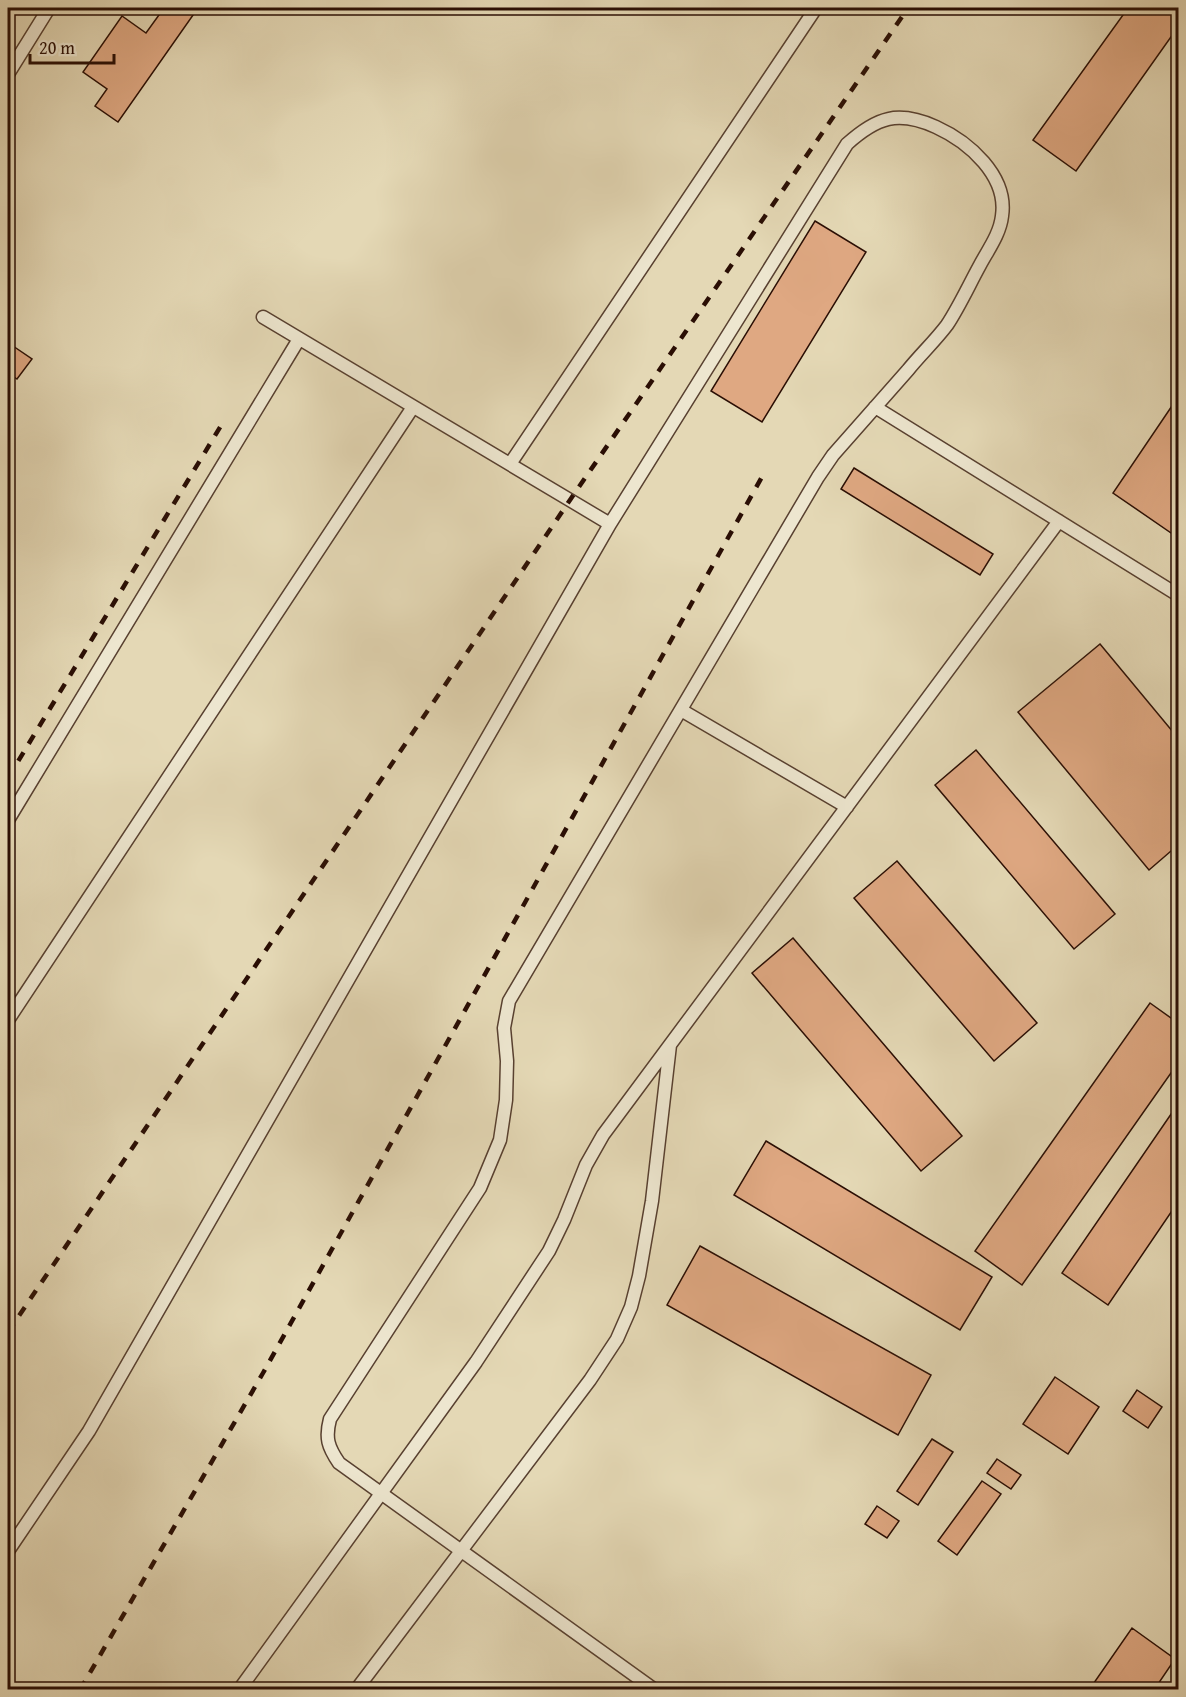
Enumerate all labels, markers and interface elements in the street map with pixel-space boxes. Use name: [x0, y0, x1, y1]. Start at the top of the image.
scale bar: [30, 27, 114, 65]
text: 20 m: [39, 34, 75, 61]

